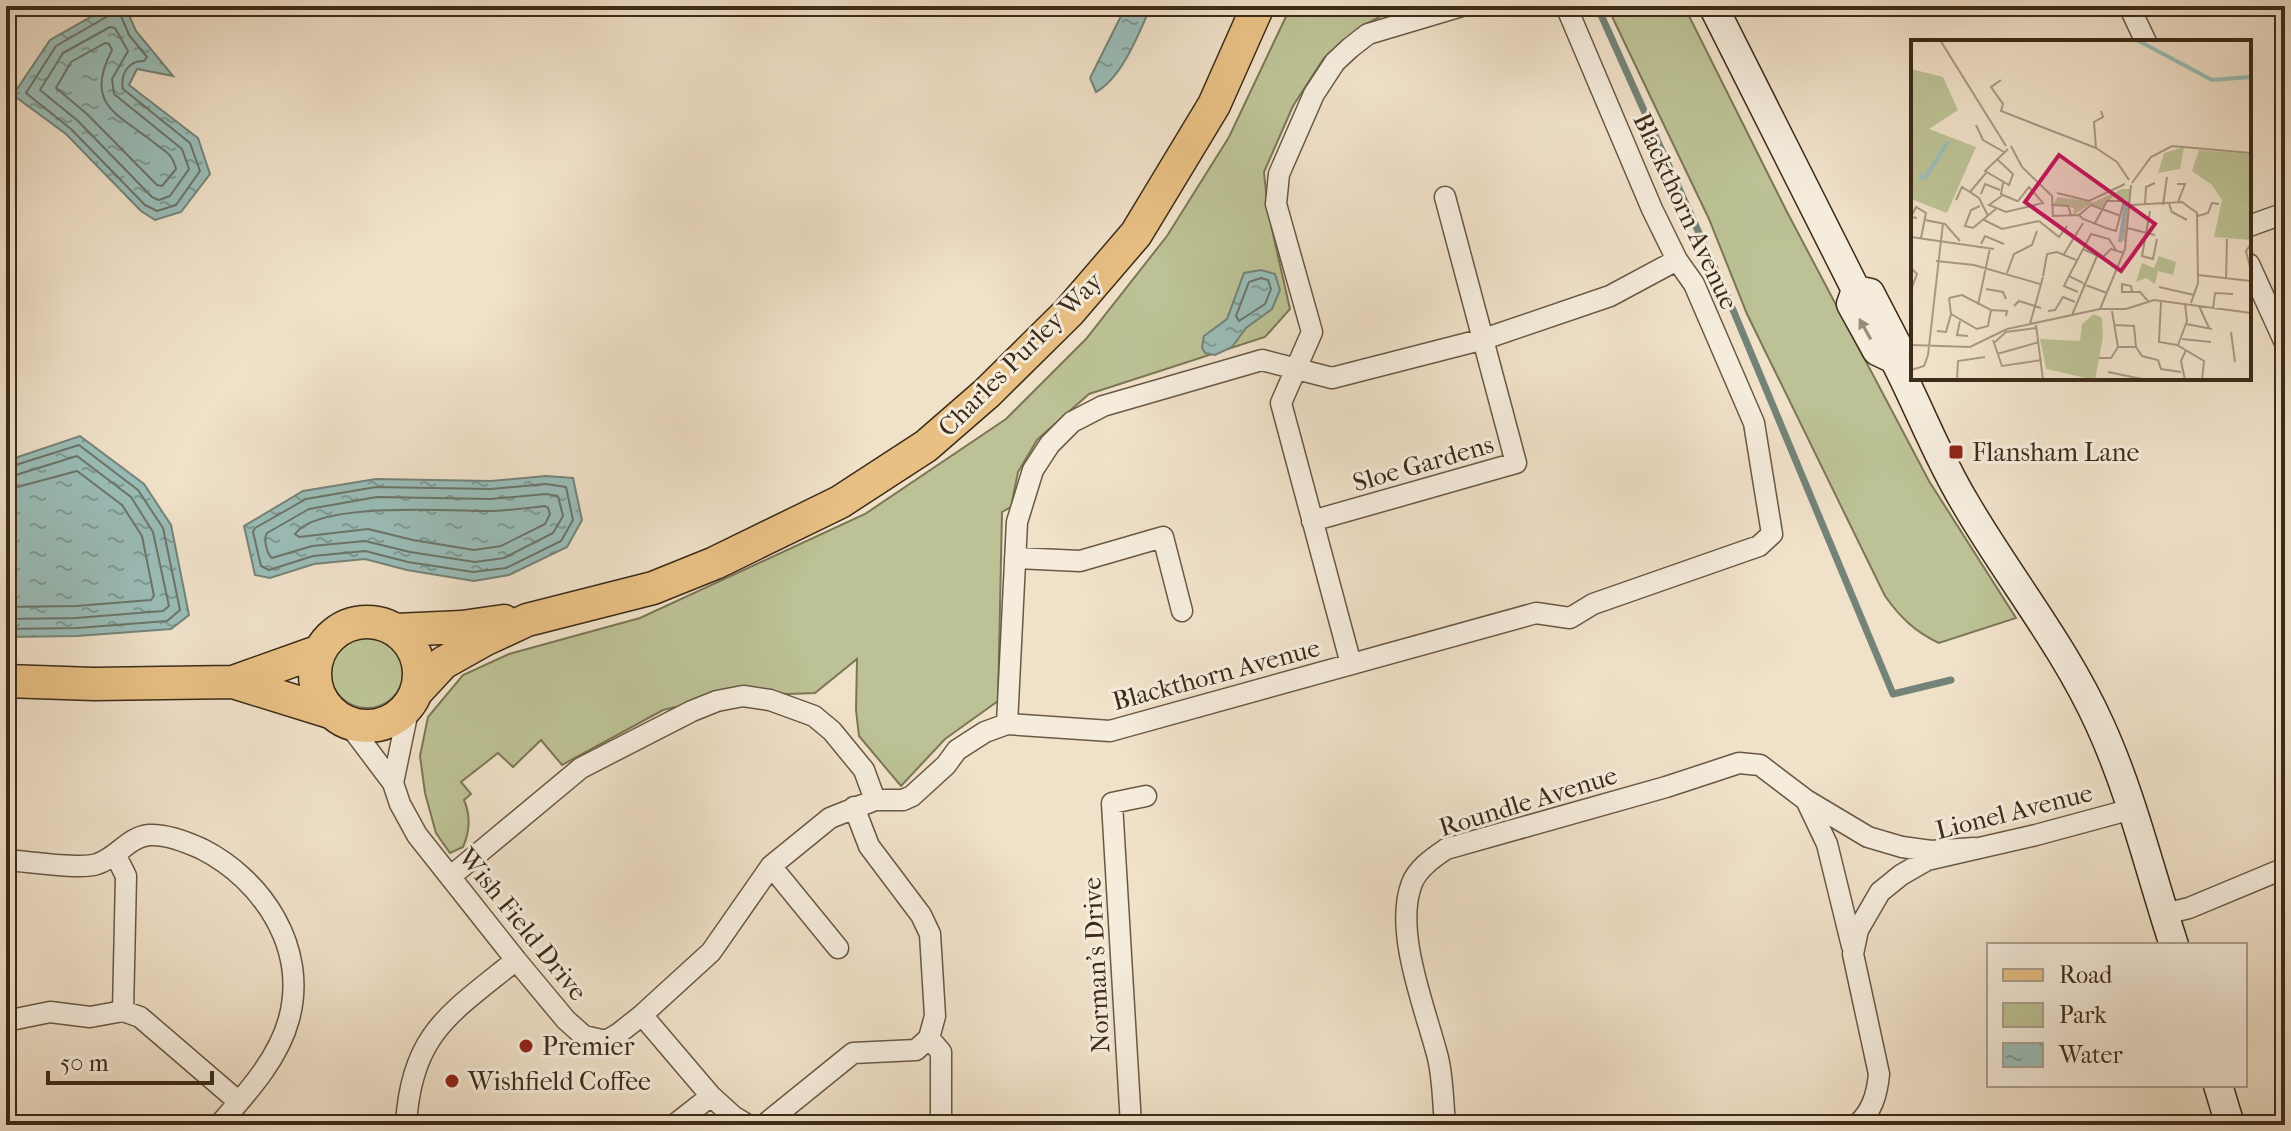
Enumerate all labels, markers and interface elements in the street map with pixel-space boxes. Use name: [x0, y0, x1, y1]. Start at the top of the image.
inset map: [1911, 40, 2251, 380]
street label: Blackthorn Avenue: [1626, 108, 1745, 315]
street label: Charles Purley Way: [932, 265, 1110, 443]
one-way arrow: [1858, 318, 1872, 340]
street label: Sloe Gardens: [1349, 429, 1497, 498]
place label: Flansham Lane: [1972, 437, 2140, 468]
marker: Flansham Lane: [1947, 443, 1965, 461]
street label: Blackthorn Avenue: [1109, 632, 1323, 717]
street label: Roundle Avenue: [1435, 760, 1621, 843]
street label: Lionel Avenue: [1932, 777, 2096, 846]
street label: Wish Field Drive: [451, 841, 594, 1007]
street label: Norman's Drive: [1076, 876, 1117, 1054]
legend: [1987, 943, 2247, 1087]
text: Road: [2059, 961, 2113, 989]
text: Park: [2059, 1001, 2107, 1029]
place label: Premier: [542, 1031, 634, 1062]
scale bar: [48, 1035, 212, 1085]
marker: Premier: [517, 1037, 535, 1055]
text: Water: [2058, 1041, 2123, 1069]
text: 50 m: [60, 1049, 109, 1077]
place label: Wishfield Coffee: [467, 1066, 651, 1097]
marker: Wishfield Coffee: [443, 1072, 461, 1090]

